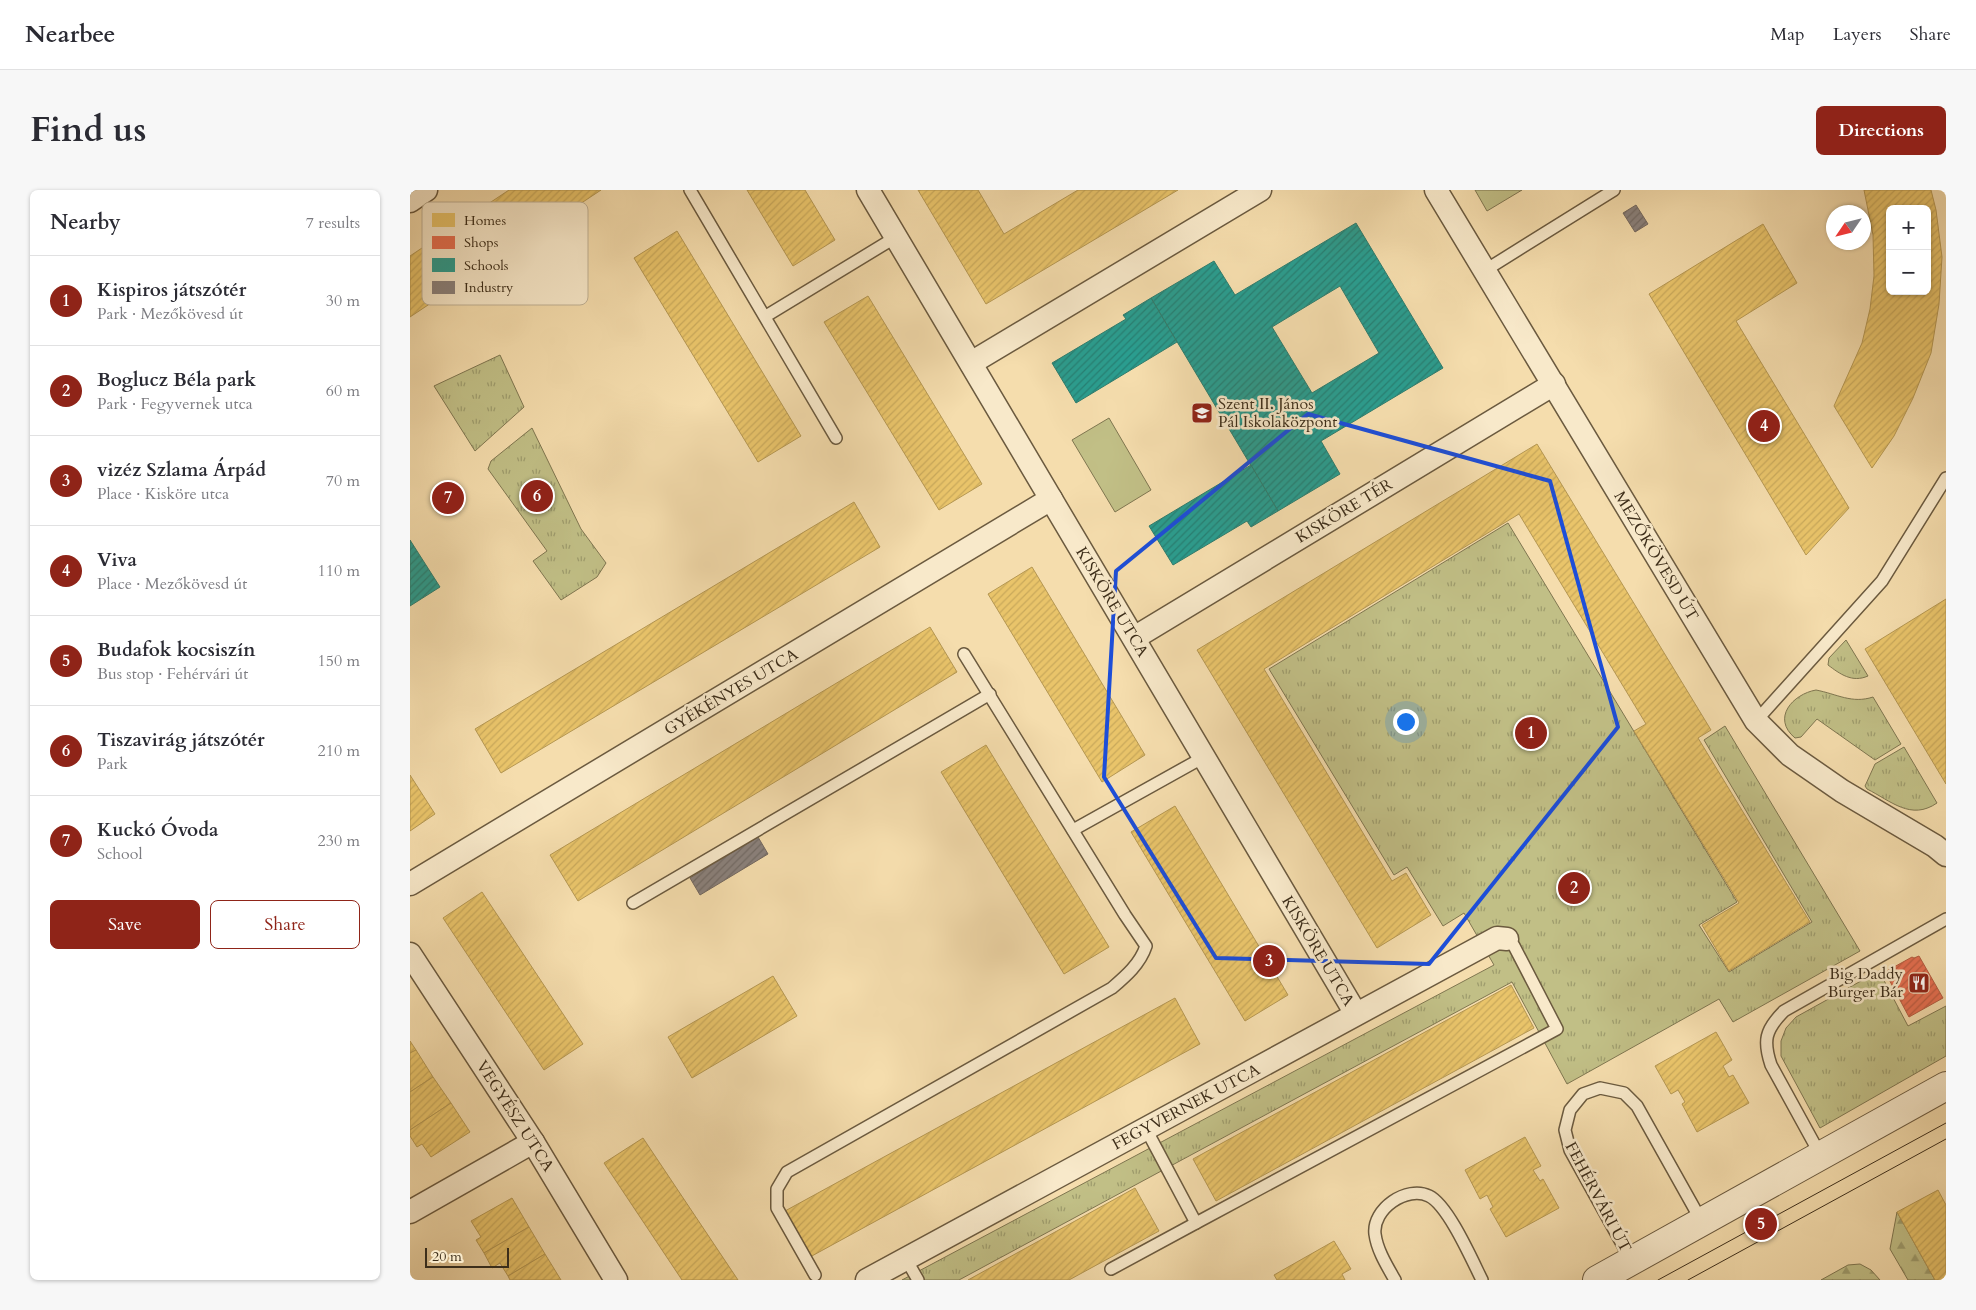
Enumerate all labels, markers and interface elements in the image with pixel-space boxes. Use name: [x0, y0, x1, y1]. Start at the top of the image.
text: Nearbee: [25, 18, 115, 51]
text: Map: [1770, 22, 1805, 47]
text: Layers: [1833, 22, 1882, 47]
text: Share: [1910, 22, 1951, 47]
text: Find us: [30, 106, 146, 154]
button: Directions: [1816, 106, 1946, 155]
legend: [422, 202, 588, 305]
north arrow: [1826, 205, 1871, 250]
map controls: [1886, 205, 1931, 295]
button: +: [1886, 205, 1931, 250]
text: Nearby: [50, 208, 121, 237]
text: Homes: [464, 211, 506, 230]
text: 7 results: [306, 212, 360, 234]
text: Shops: [464, 233, 499, 252]
button: −: [1886, 250, 1931, 295]
text: Schools: [464, 256, 509, 275]
text: Kispiros játszótér: [97, 277, 246, 303]
text: Industry: [464, 278, 514, 297]
text: 1: [62, 290, 70, 312]
text: 30 m: [326, 290, 360, 312]
text: Park · Mezőkövesd út: [97, 303, 243, 325]
text: Boglucz Béla park: [97, 367, 256, 393]
text: 2: [62, 380, 70, 402]
text: 60 m: [326, 380, 360, 402]
text: Park · Fegyvernek utca: [97, 393, 253, 415]
place label: Szent II. János Pál Iskolaközpont: [1218, 393, 1337, 433]
school or university icon: Szent II. János Pál Iskolaközpont: [1190, 401, 1214, 425]
pin: 4: [1748, 407, 1780, 445]
text: vizéz Szlama Árpád: [97, 457, 266, 483]
text: 3: [62, 470, 70, 492]
text: 70 m: [326, 470, 360, 492]
street label: KISKÖRE TÉR: [1292, 473, 1396, 549]
pin: 6: [521, 477, 553, 515]
pin: 7: [432, 479, 464, 517]
text: Place · Kisköre utca: [97, 483, 229, 505]
street label: MEZŐKÖVESD ÚT: [1609, 487, 1704, 625]
street label: KISKÖRE UTCA: [1070, 543, 1154, 662]
text: Viva: [97, 547, 137, 573]
text: 4: [62, 560, 70, 582]
text: 110 m: [318, 560, 360, 582]
text: Place · Mezőkövesd út: [97, 573, 247, 595]
text: Budafok kocsiszín: [97, 637, 255, 663]
street label: GYÉKÉNYES UTCA: [660, 643, 803, 741]
text: 5: [62, 650, 70, 672]
text: 150 m: [318, 650, 360, 672]
text: Bus stop · Fehérvári út: [97, 663, 248, 685]
your location: [1393, 709, 1419, 735]
pin: 1: [1515, 714, 1547, 752]
text: Tiszavirág játszótér: [97, 727, 265, 753]
text: 6: [62, 740, 70, 762]
text: 210 m: [318, 740, 360, 762]
text: Park: [97, 753, 128, 775]
text: Kuckó Óvoda: [97, 817, 218, 843]
text: 7: [62, 830, 70, 852]
text: 230 m: [318, 830, 360, 852]
text: School: [97, 843, 142, 865]
pin: 2: [1558, 869, 1590, 907]
street label: KISKÖRE UTCA: [1276, 892, 1360, 1011]
button: Save: [50, 900, 200, 949]
button: Share: [210, 900, 360, 949]
pin: 3: [1253, 942, 1285, 980]
place label: Big Daddy Burger Bár: [1828, 963, 1904, 1003]
restaurant icon: Big Daddy Burger Bár: [1907, 971, 1931, 995]
street label: VEGYÉSZ UTCA: [471, 1056, 559, 1176]
street label: FEGYVERNEK UTCA: [1108, 1058, 1264, 1155]
street label: FEHÉRVÁRI ÚT: [1560, 1138, 1637, 1256]
pin: 5: [1745, 1205, 1777, 1243]
scale bar: [425, 1245, 509, 1268]
text: 20 m: [432, 1247, 462, 1266]

